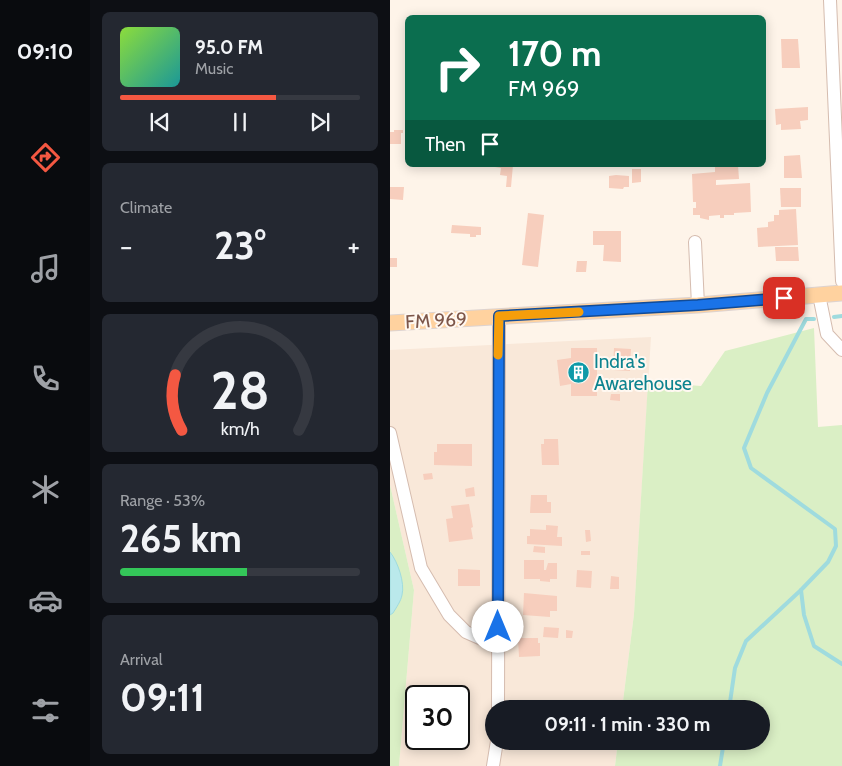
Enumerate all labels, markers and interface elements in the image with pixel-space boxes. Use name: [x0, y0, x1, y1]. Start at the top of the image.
text: 170 m: [508, 32, 601, 75]
icon: right: [425, 35, 490, 100]
text: 95.0 FM: [195, 36, 263, 59]
text: 09:10: [17, 38, 73, 65]
text: Music: [195, 59, 233, 78]
text: FM 969: [508, 75, 579, 102]
icon: previous: [146, 108, 174, 136]
icon: pause: [226, 108, 254, 136]
icon: next: [306, 108, 334, 136]
icon: arrive: [476, 130, 504, 158]
text: Then: [425, 133, 466, 156]
icon: directions: [28, 140, 63, 175]
text: Climate: [120, 198, 172, 217]
text: 23°: [214, 222, 266, 269]
text: −: [120, 229, 132, 263]
text: +: [348, 229, 360, 263]
icon: music: [28, 251, 63, 286]
pin: [763, 277, 805, 319]
icon: arrive: [770, 284, 798, 312]
street label: FM 969: [405, 307, 467, 334]
place label: Indra's Awarehouse: [594, 350, 692, 395]
text: 28: [211, 359, 269, 422]
building icon: Indra's Awarehouse: [566, 360, 590, 384]
icon: phone: [28, 361, 63, 396]
text: km/h: [220, 418, 260, 439]
icon: climate: [28, 472, 63, 507]
text: Range · 53%: [120, 491, 205, 510]
text: 265 km: [120, 515, 242, 562]
icon: car: [28, 583, 63, 618]
position arrow: [471, 600, 523, 652]
text: Arrival: [120, 650, 163, 669]
text: 09:11: [120, 674, 205, 721]
speed limit sign: 30: [405, 685, 470, 750]
icon: filters: [28, 693, 63, 728]
text: 09:11 · 1 min · 330 m: [545, 713, 710, 736]

